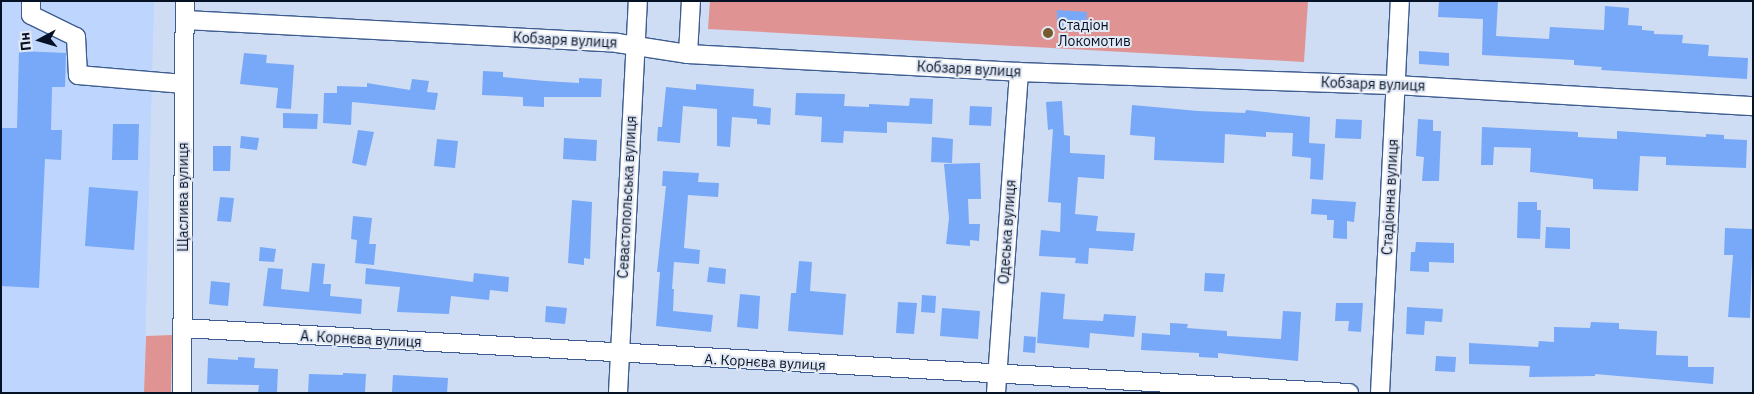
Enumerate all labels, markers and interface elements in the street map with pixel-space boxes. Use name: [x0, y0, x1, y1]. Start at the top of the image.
north arrow: [15, 15, 65, 65]
place label: Стадіон Локомотив: [1058, 17, 1131, 49]
marker: Стадіон Локомотив: [1042, 27, 1054, 39]
street label: Кобзаря вулиця: [512, 29, 618, 51]
text: Пн: [15, 31, 35, 52]
street label: Кобзаря вулиця: [916, 58, 1022, 80]
street label: Кобзаря вулиця: [1321, 74, 1425, 94]
street label: Севастопольська вулиця: [614, 115, 640, 279]
street label: Стадіонна вулиця: [1379, 138, 1401, 256]
street label: Щаслива вулиця: [175, 142, 191, 252]
street label: Одеська вулиця: [995, 179, 1019, 285]
street label: А. Корнєва вулиця: [300, 327, 422, 351]
street label: А. Корнєва вулиця: [704, 350, 826, 374]

